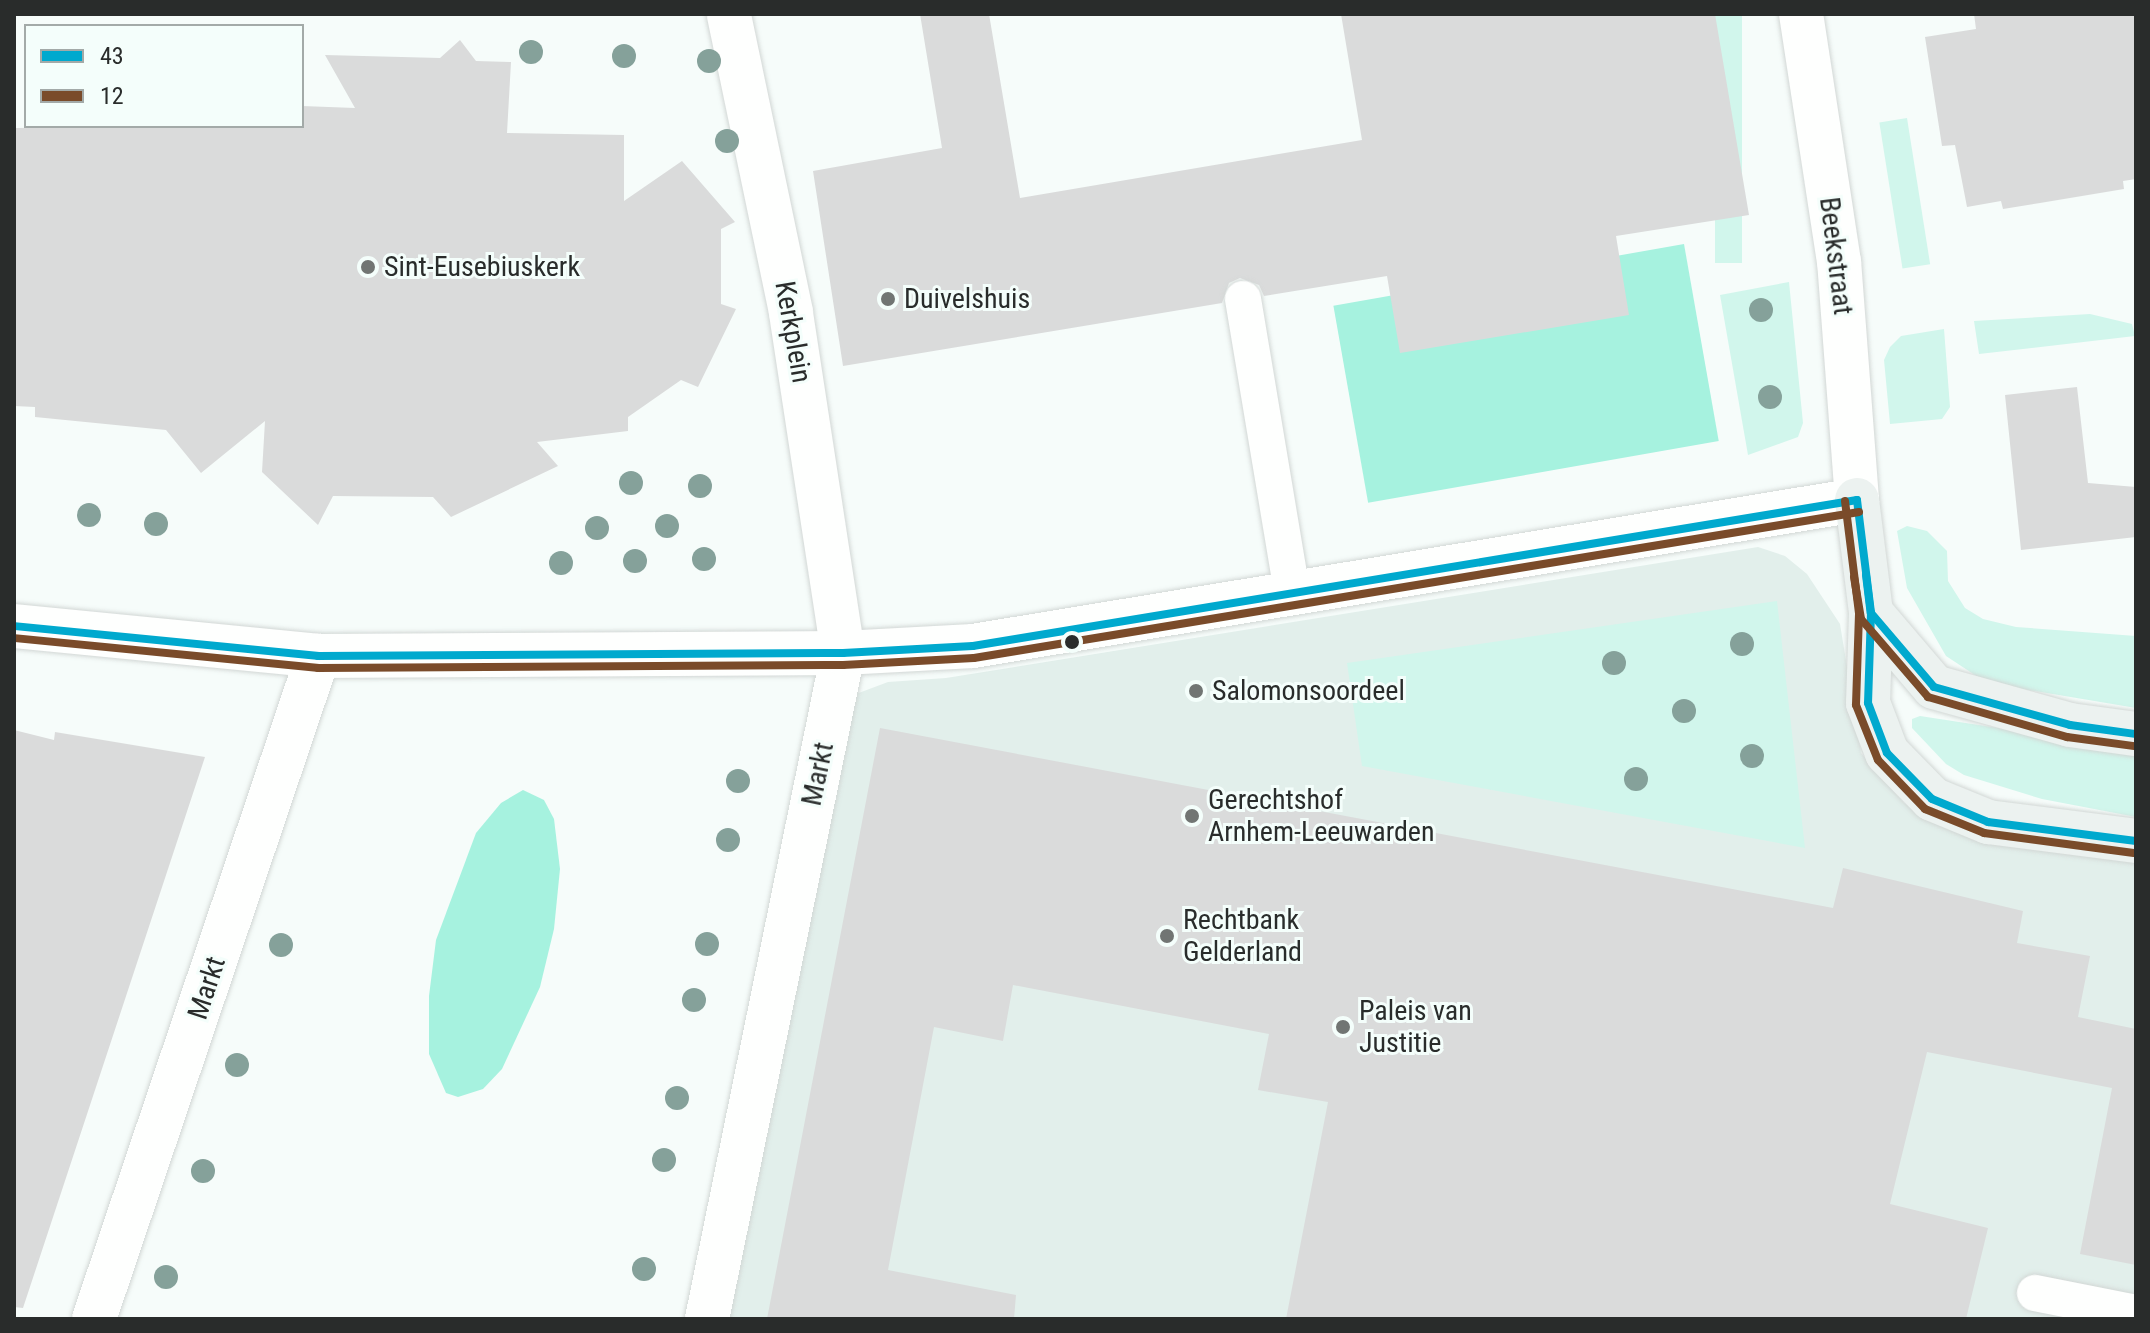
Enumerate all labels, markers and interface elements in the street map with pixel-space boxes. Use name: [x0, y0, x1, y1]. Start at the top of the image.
legend: [24, 24, 304, 128]
text: 43: [100, 42, 124, 70]
text: 12: [100, 82, 124, 110]
street label: Beekstraat: [1812, 195, 1860, 317]
place label: Sint-Eusebiuskerk: [384, 250, 580, 284]
marker: Sint-Eusebiuskerk: [359, 258, 377, 276]
street label: Kerkplein: [768, 279, 818, 385]
place label: Duivelshuis: [904, 282, 1030, 316]
marker: Duivelshuis: [879, 290, 897, 308]
unlabelled marker: [1064, 634, 1080, 650]
place label: Salomonsoordeel: [1212, 674, 1405, 708]
marker: Salomonsoordeel: [1187, 682, 1205, 700]
street label: Markt: [795, 739, 841, 809]
place label: Gerechtshof Arnhem-Leeuwarden: [1208, 783, 1434, 849]
marker: Gerechtshof Arnhem-Leeuwarden: [1183, 807, 1201, 825]
place label: Rechtbank Gelderland: [1183, 903, 1302, 969]
marker: Rechtbank Gelderland: [1158, 927, 1176, 945]
street label: Markt: [181, 952, 233, 1024]
place label: Paleis van Justitie: [1359, 994, 1472, 1060]
marker: Paleis van Justitie: [1334, 1018, 1352, 1036]

